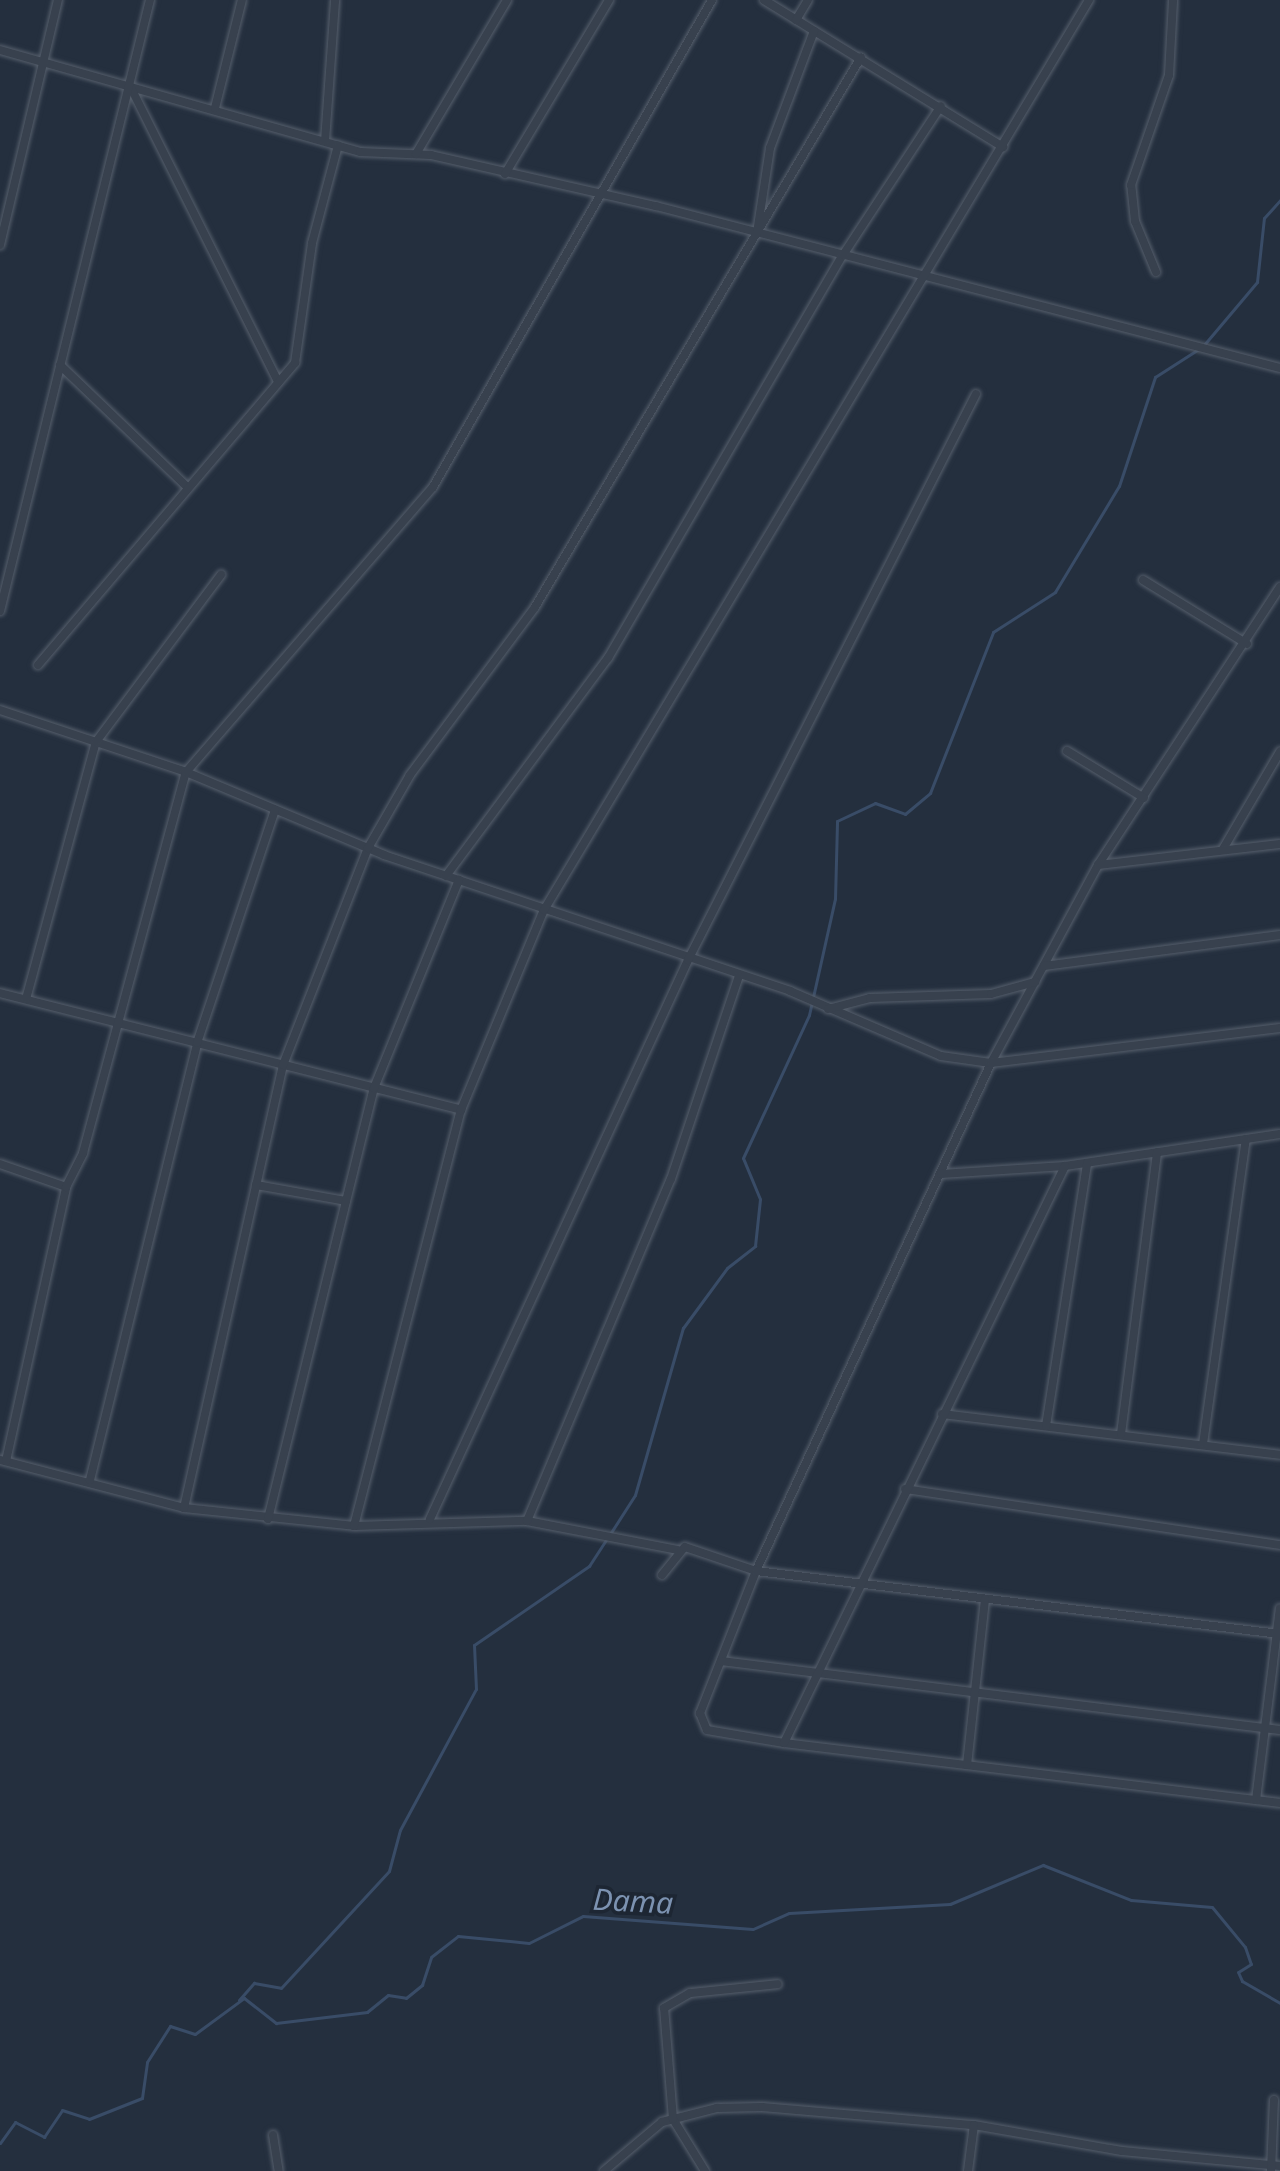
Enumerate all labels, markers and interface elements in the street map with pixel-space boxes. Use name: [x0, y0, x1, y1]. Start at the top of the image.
water label: Dama: [592, 1881, 674, 1921]

